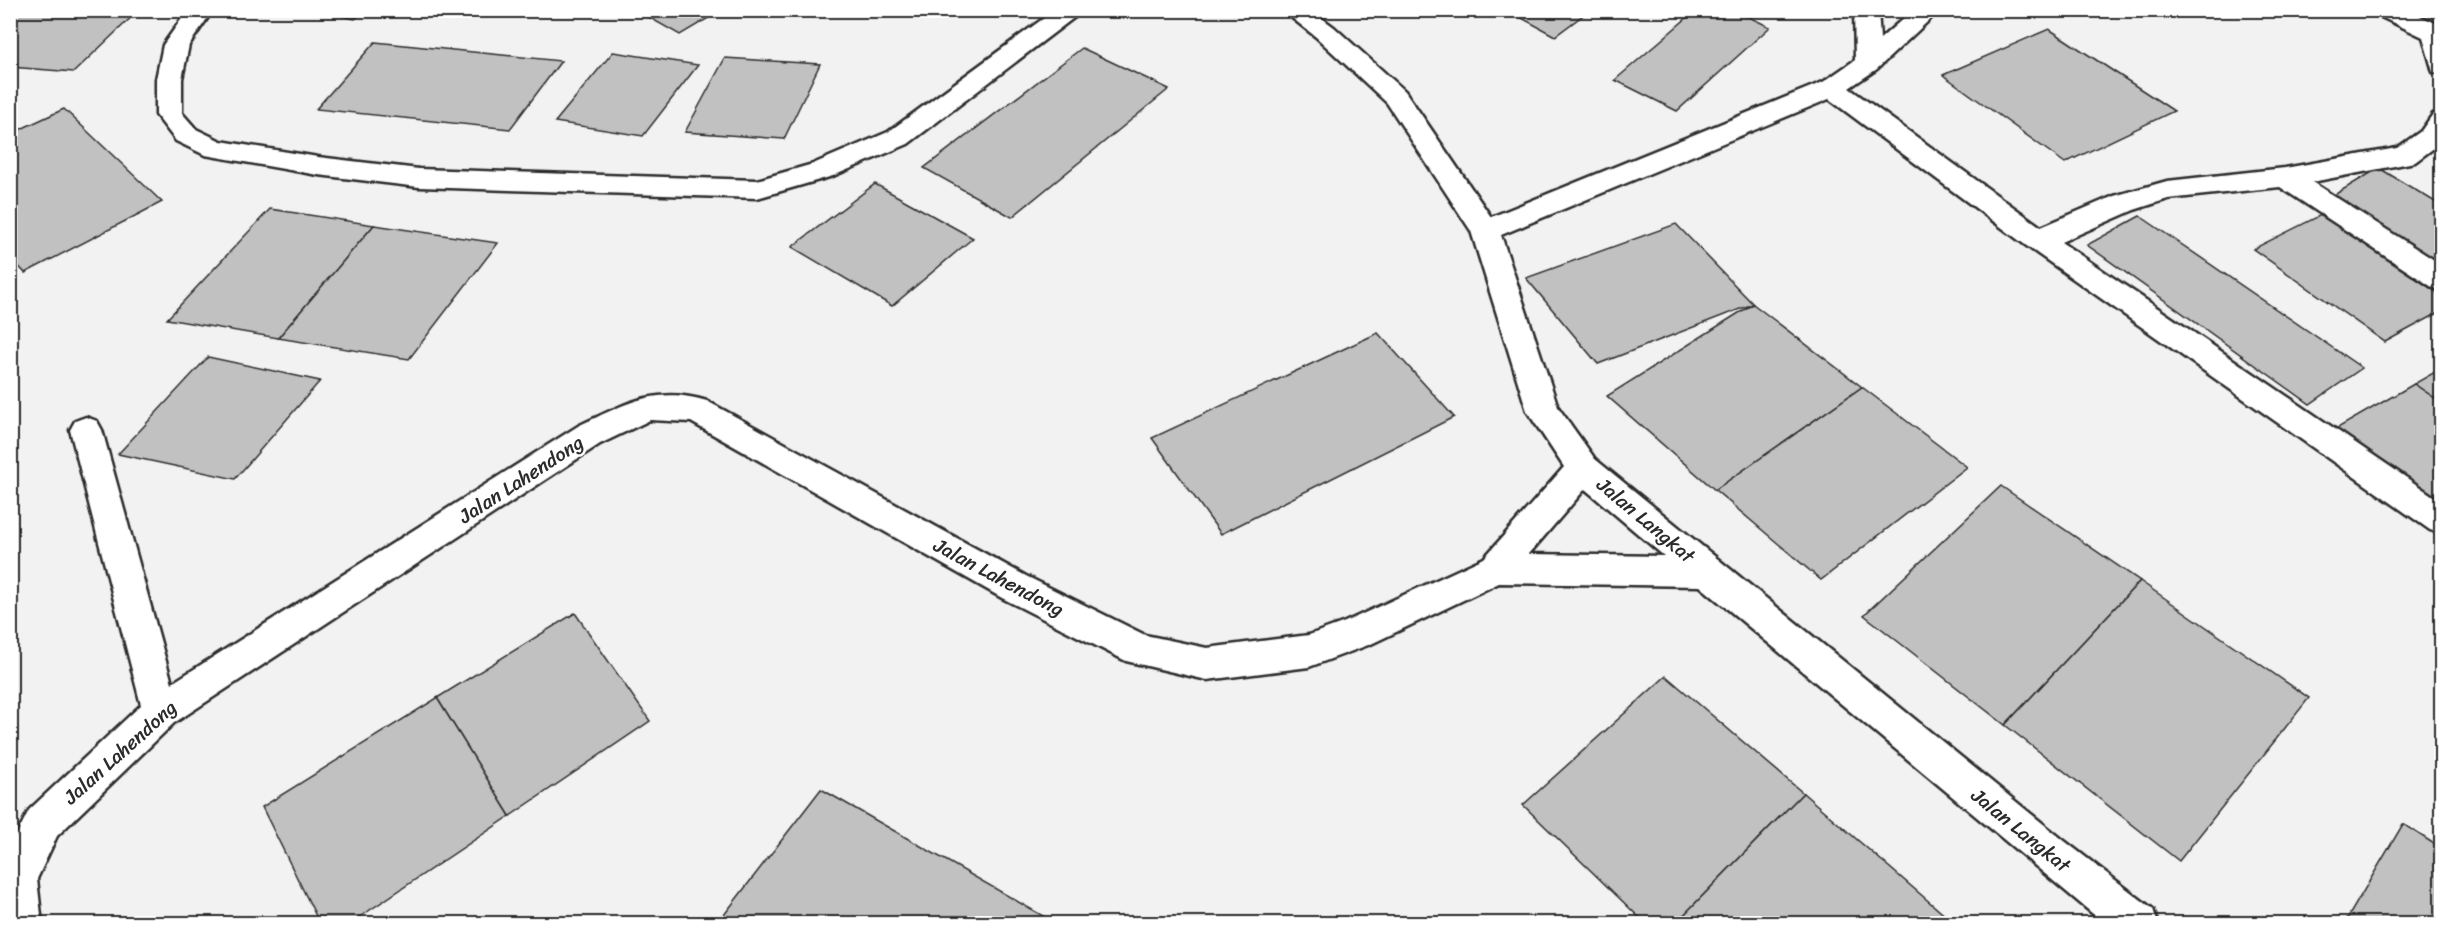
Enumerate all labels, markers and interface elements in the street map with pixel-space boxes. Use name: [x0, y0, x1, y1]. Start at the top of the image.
street label: Jalan Lahendong: [451, 426, 591, 534]
street label: Jalan Langkat: [1588, 468, 1704, 573]
street label: Jalan Lahendong: [926, 528, 1070, 627]
street label: Jalan Lahendong: [55, 691, 185, 814]
street label: Jalan Langkat: [1962, 778, 2079, 882]

